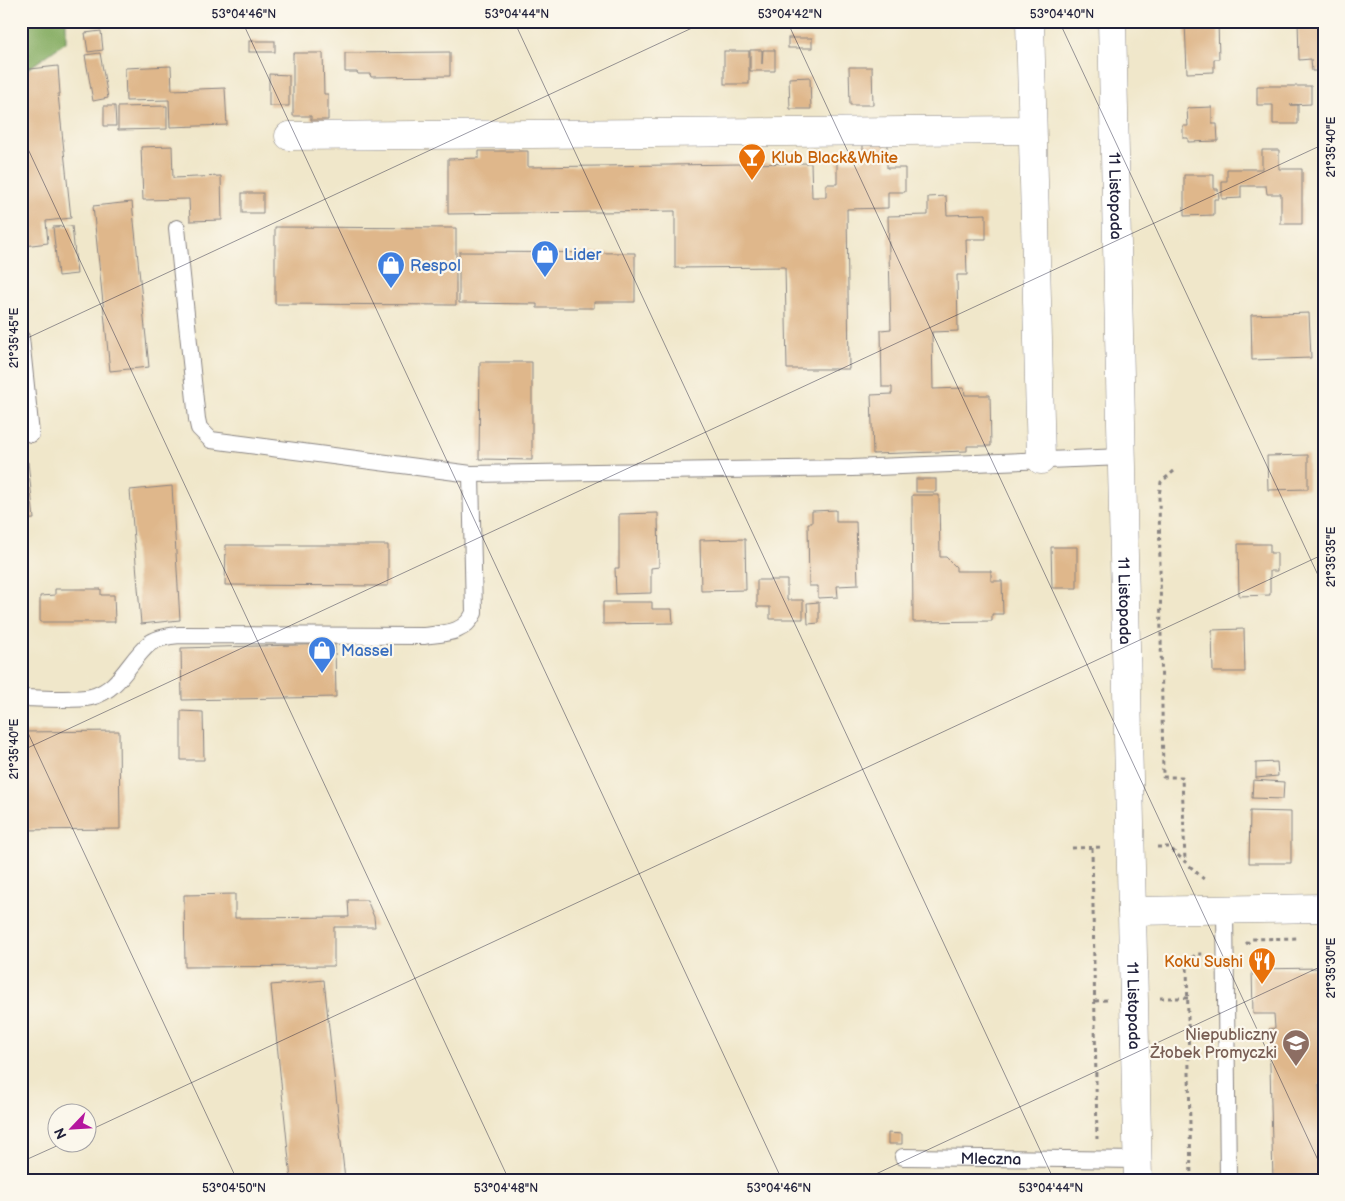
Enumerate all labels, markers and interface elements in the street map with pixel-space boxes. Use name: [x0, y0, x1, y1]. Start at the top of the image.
text: 53°04'46"N: [212, 7, 276, 22]
text: 53°04'44"N: [485, 7, 549, 22]
text: 53°04'42"N: [758, 7, 822, 22]
text: 53°04'40"N: [1030, 7, 1094, 22]
text: 21°35'40"E: [1324, 117, 1339, 177]
bar icon: Klub Black&White: [737, 142, 767, 181]
place label: Klub Black&White: [771, 149, 899, 168]
street label: 11 Listopada: [1104, 152, 1125, 240]
shop icon: Lider: [530, 239, 560, 278]
place label: Lider: [564, 246, 602, 265]
shop icon: Respol: [376, 250, 406, 289]
place label: Respol: [410, 257, 461, 276]
text: 21°35'45"E: [7, 308, 22, 368]
text: 21°35'35"E: [1324, 527, 1339, 587]
street label: 11 Listopada: [1113, 557, 1134, 645]
shop icon: Massel: [307, 635, 337, 674]
place label: Massel: [341, 642, 393, 661]
text: 21°35'40"E: [7, 719, 22, 779]
text: 21°35'30"E: [1324, 937, 1339, 998]
restaurant icon: Koku Sushi: [1247, 946, 1277, 985]
place label: Koku Sushi: [1164, 953, 1243, 972]
street label: 11 Listopada: [1122, 962, 1143, 1050]
place label: Niepubliczny Żłobek Promyczki: [1149, 1026, 1278, 1063]
school or university icon: Niepubliczny Żłobek Promyczki: [1281, 1028, 1311, 1067]
north arrow: [48, 1104, 98, 1154]
text: N: [51, 1125, 71, 1142]
street label: Mleczna: [960, 1150, 1022, 1170]
text: 53°04'50"N: [202, 1181, 266, 1196]
text: 53°04'48"N: [474, 1181, 538, 1196]
text: 53°04'46"N: [747, 1181, 811, 1196]
text: 53°04'44"N: [1019, 1181, 1083, 1196]

